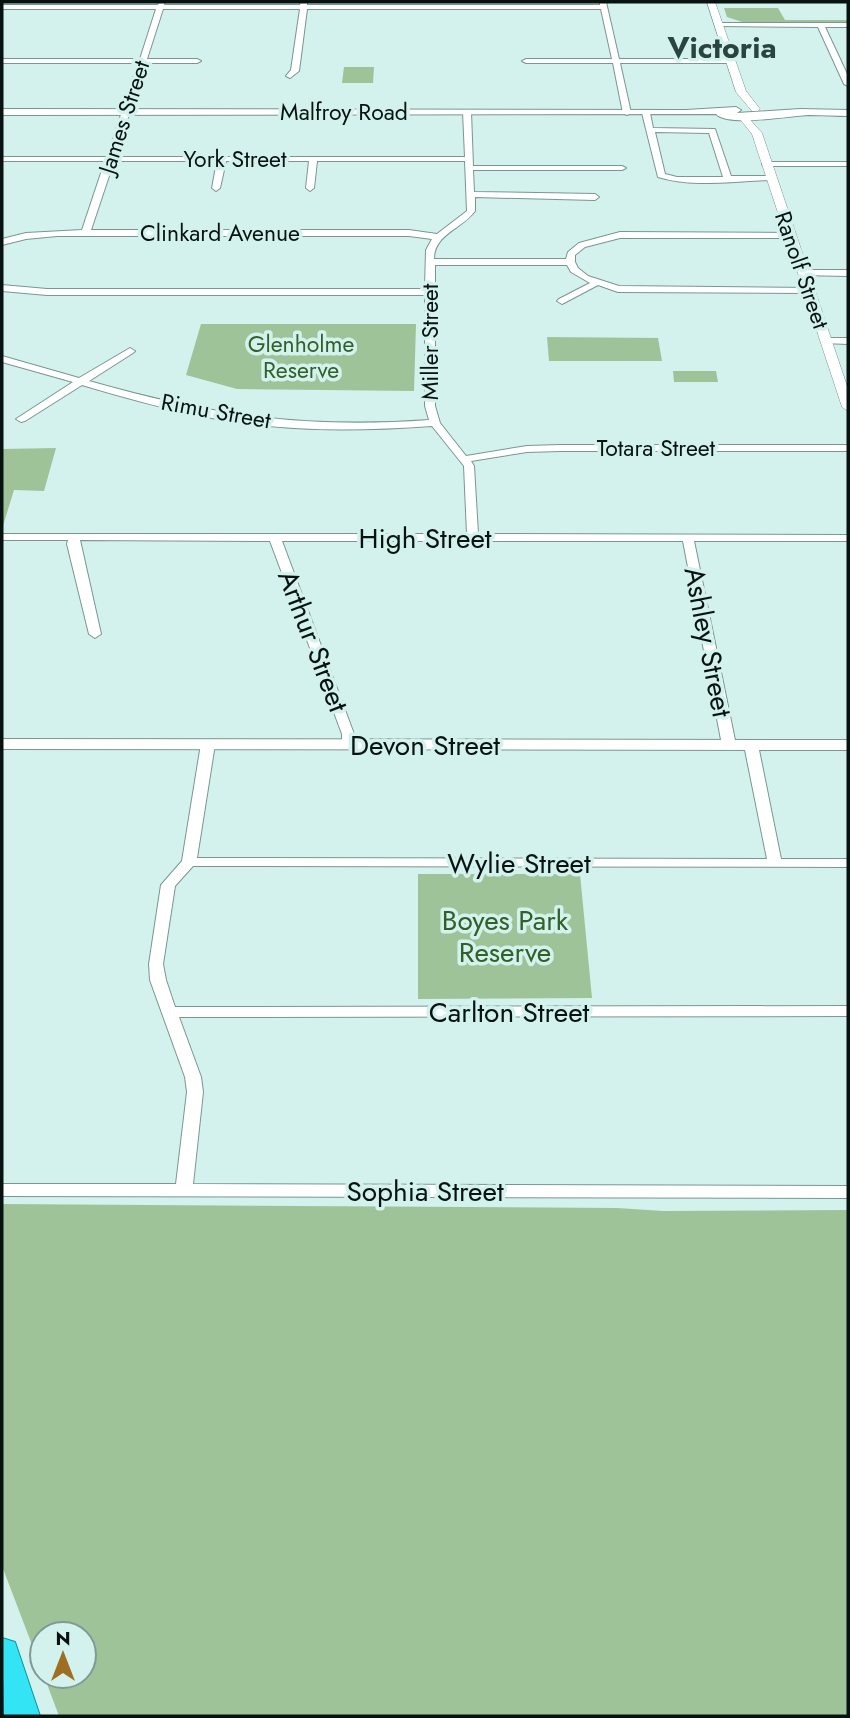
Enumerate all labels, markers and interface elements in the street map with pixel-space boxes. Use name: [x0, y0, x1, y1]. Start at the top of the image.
district label: Victoria: [666, 26, 777, 69]
street label: James Street: [89, 55, 158, 181]
street label: Malfroy Road: [280, 95, 408, 129]
street label: York Street: [184, 142, 287, 176]
street label: Ranolf Street: [766, 207, 838, 334]
street label: Clinkard Avenue: [140, 216, 300, 250]
street label: Miller Street: [413, 283, 447, 400]
park label: Glenholme Reserve: [248, 327, 355, 387]
street label: Rimu Street: [159, 385, 274, 437]
street label: Totara Street: [597, 431, 716, 465]
street label: High Street: [358, 518, 492, 559]
street label: Ashley Street: [673, 563, 743, 721]
street label: Arthur Street: [267, 564, 359, 718]
street label: Devon Street: [350, 725, 500, 766]
street label: Wylie Street: [447, 843, 591, 884]
park label: Boyes Park Reserve: [442, 900, 569, 973]
street label: Carlton Street: [429, 992, 590, 1033]
street label: Sophia Street: [346, 1171, 504, 1212]
north arrow: [28, 1620, 98, 1690]
text: N: [55, 1625, 71, 1652]

